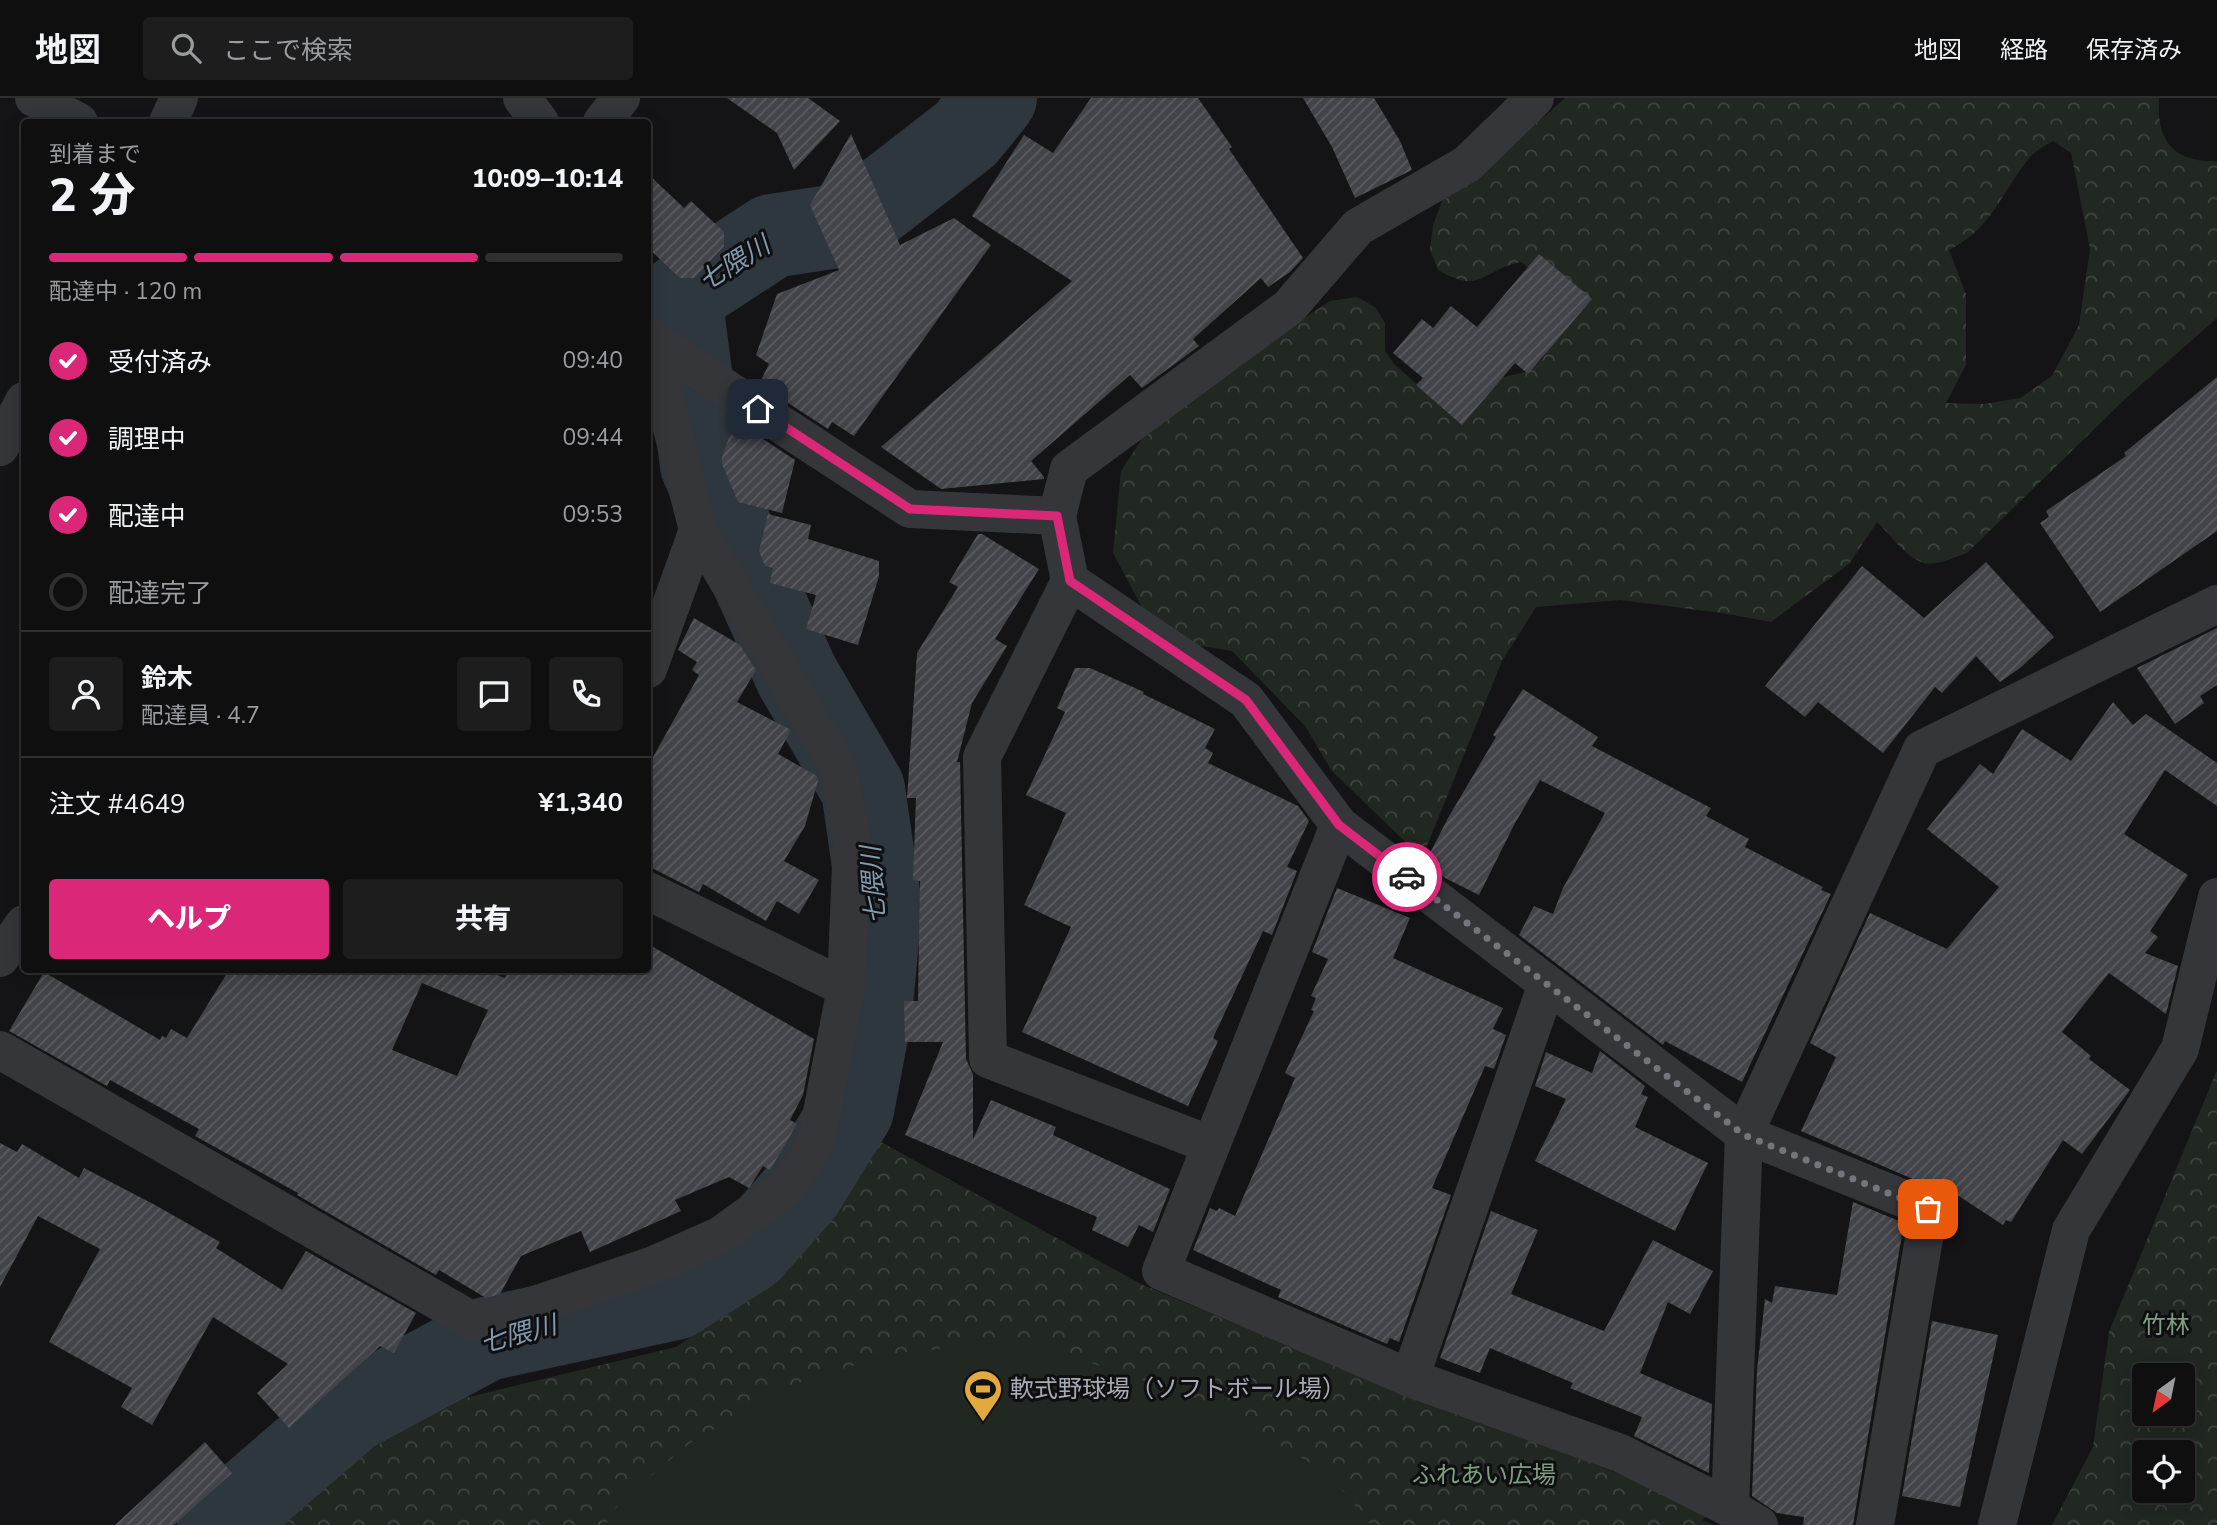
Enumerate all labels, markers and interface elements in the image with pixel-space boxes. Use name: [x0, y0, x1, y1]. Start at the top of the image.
search box: [143, 17, 633, 80]
text: 地図: [35, 28, 101, 73]
icon: search: [167, 29, 205, 67]
text: ここで検索: [223, 33, 353, 68]
text: 地図: [1914, 34, 1962, 66]
text: 経路: [2000, 34, 2048, 66]
text: 保存済み: [2086, 34, 2182, 66]
text: 到着まで: [49, 139, 141, 170]
text: 10:09–10:14: [472, 161, 623, 196]
text: 2 分: [49, 164, 135, 227]
water label: 七隈川: [692, 226, 779, 299]
text: 配達中 · 120 m: [49, 276, 202, 307]
icon: check: [49, 342, 87, 380]
text: 受付済み: [108, 345, 212, 380]
text: 09:40: [563, 345, 623, 376]
pin: [728, 379, 788, 439]
icon: home: [739, 390, 777, 428]
icon: check: [49, 419, 87, 457]
text: 調理中: [108, 422, 186, 457]
text: 09:44: [563, 422, 623, 453]
icon: check: [49, 496, 87, 534]
text: 配達中: [108, 499, 186, 534]
text: 09:53: [563, 499, 623, 530]
text: 配達完了: [108, 576, 212, 611]
button: person: [49, 657, 123, 731]
button: chat: [457, 657, 531, 731]
button: phone: [549, 657, 623, 731]
text: 鈴木: [141, 661, 193, 696]
text: 配達員 · 4.7: [141, 700, 260, 731]
text: ¥1,340: [539, 785, 623, 820]
text: 注文 #4649: [49, 787, 186, 822]
water label: 七隈川: [853, 842, 894, 925]
courier: [1372, 842, 1442, 912]
icon: car: [1388, 858, 1426, 896]
button: ヘルプ: [49, 879, 329, 959]
button: 共有: [343, 879, 623, 959]
pin: [1898, 1179, 1958, 1239]
icon: bag: [1909, 1190, 1947, 1228]
water label: 七隈川: [476, 1307, 563, 1361]
park label: 竹林: [2142, 1309, 2190, 1341]
north arrow: [2132, 1363, 2194, 1426]
map controls: [2132, 1363, 2195, 1503]
sports icon: 軟式野球場（ソフトボール場）: [962, 1368, 1004, 1423]
place label: 軟式野球場（ソフトボール場）: [1010, 1373, 1346, 1405]
button: locate: [2132, 1440, 2195, 1503]
park label: ふれあい広場: [1412, 1459, 1556, 1491]

